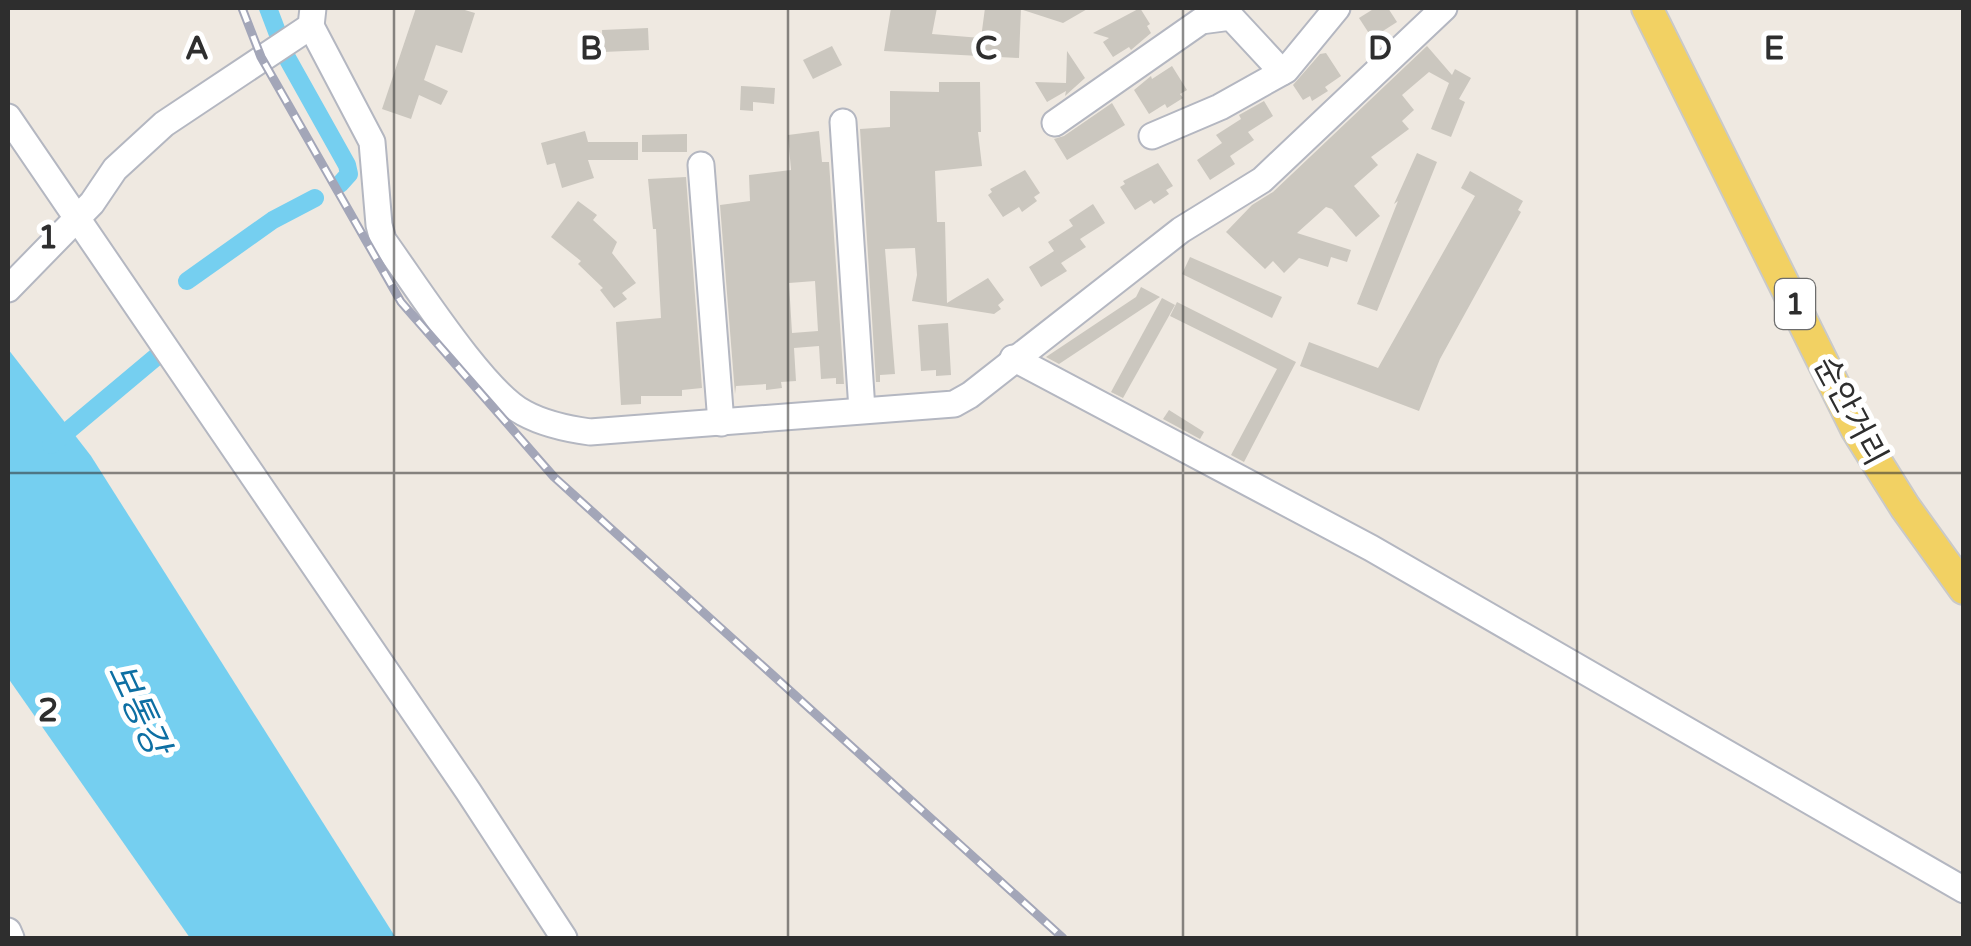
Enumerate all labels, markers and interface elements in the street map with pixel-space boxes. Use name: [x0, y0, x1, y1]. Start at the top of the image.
text: A: [185, 30, 209, 68]
text: B: [580, 30, 602, 68]
text: C: [975, 30, 997, 68]
text: D: [1368, 30, 1392, 68]
text: E: [1764, 30, 1784, 68]
text: 1: [38, 219, 58, 257]
road number: 1: [1775, 279, 1815, 329]
street label: 순안거리: [1806, 350, 1894, 472]
water label: 보통강: [99, 656, 179, 766]
text: 2: [38, 692, 58, 730]

